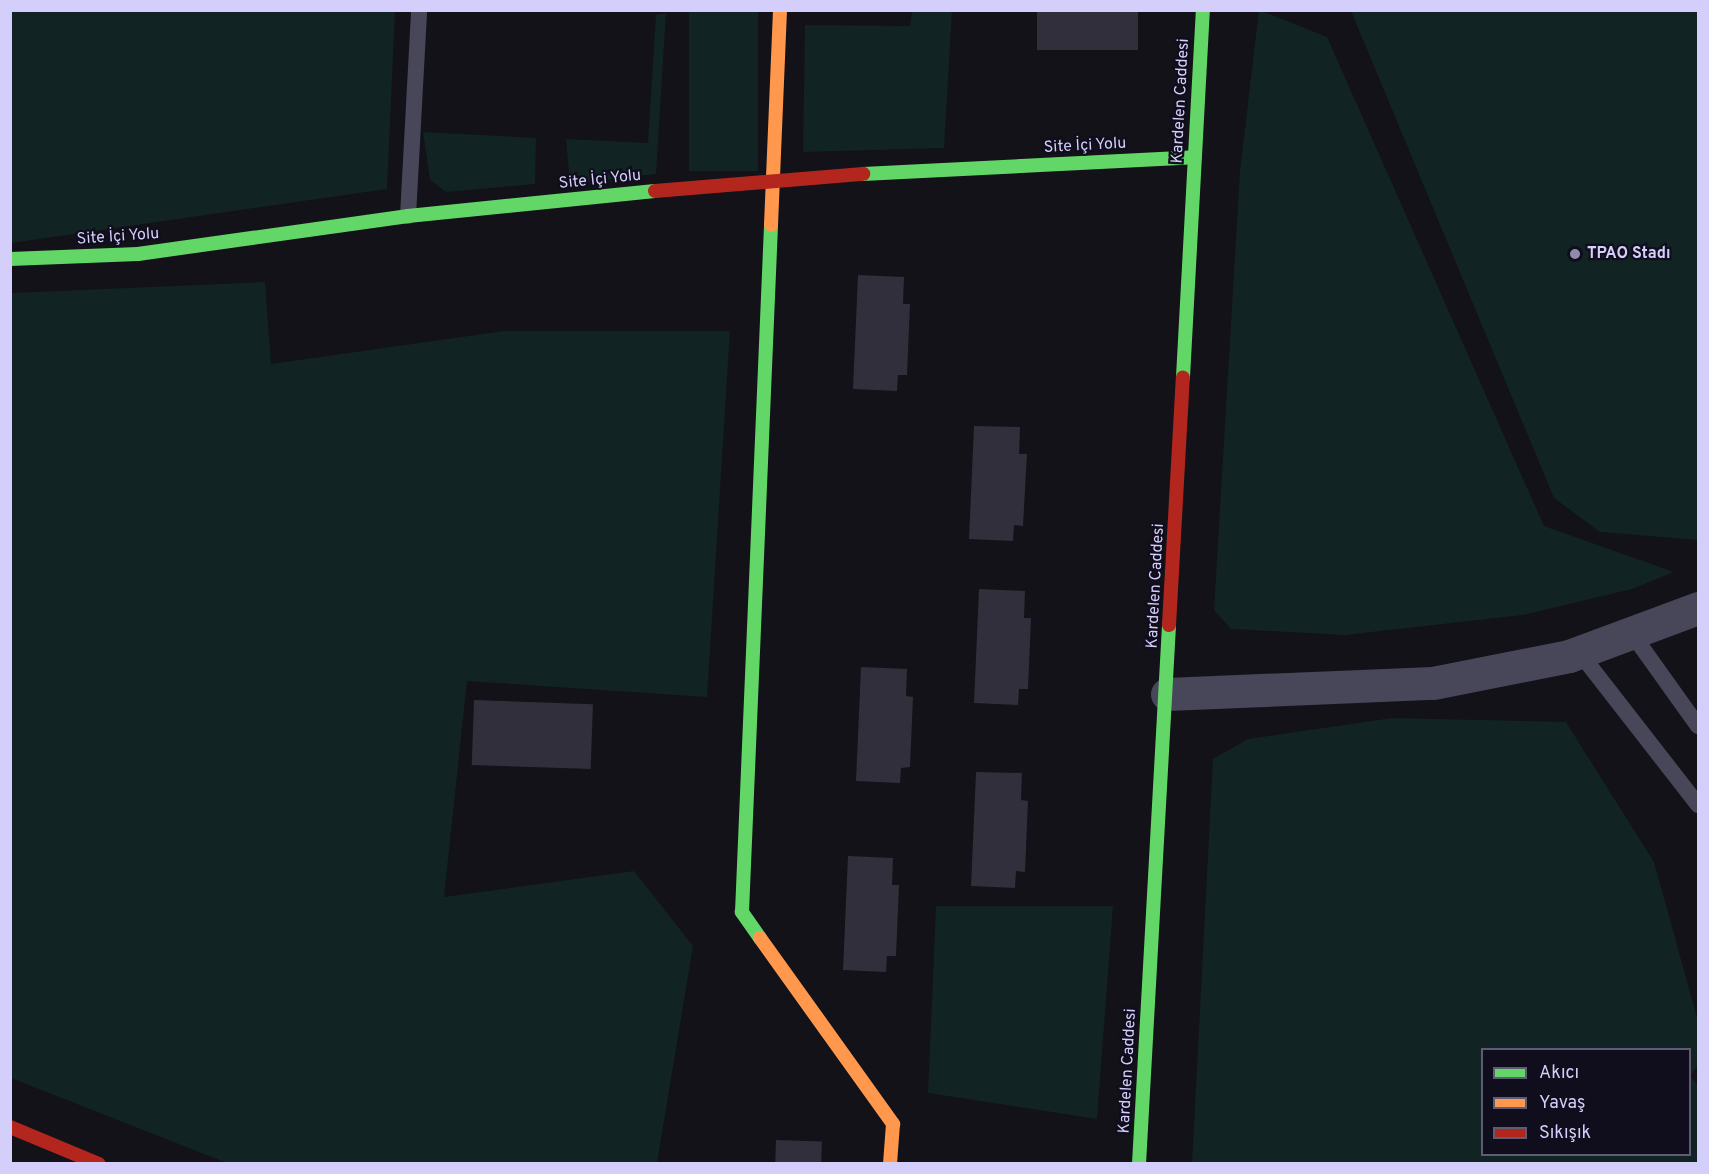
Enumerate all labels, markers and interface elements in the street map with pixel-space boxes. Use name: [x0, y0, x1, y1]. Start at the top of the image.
street label: Kardelen Caddesi: [1168, 38, 1194, 164]
street label: Site İçi Yolu: [1043, 134, 1127, 158]
street label: Site İçi Yolu: [558, 166, 642, 194]
street label: Site İçi Yolu: [76, 225, 160, 249]
place label: TPAO Stadı: [1587, 244, 1671, 264]
marker: TPAO Stadı: [1568, 247, 1582, 261]
street label: Kardelen Caddesi: [1143, 523, 1169, 649]
street label: Kardelen Caddesi: [1115, 1008, 1141, 1134]
legend: [1481, 1048, 1691, 1156]
text: Akıcı: [1539, 1062, 1579, 1085]
text: Yavaş: [1539, 1092, 1585, 1115]
text: Sıkışık: [1539, 1122, 1591, 1145]

